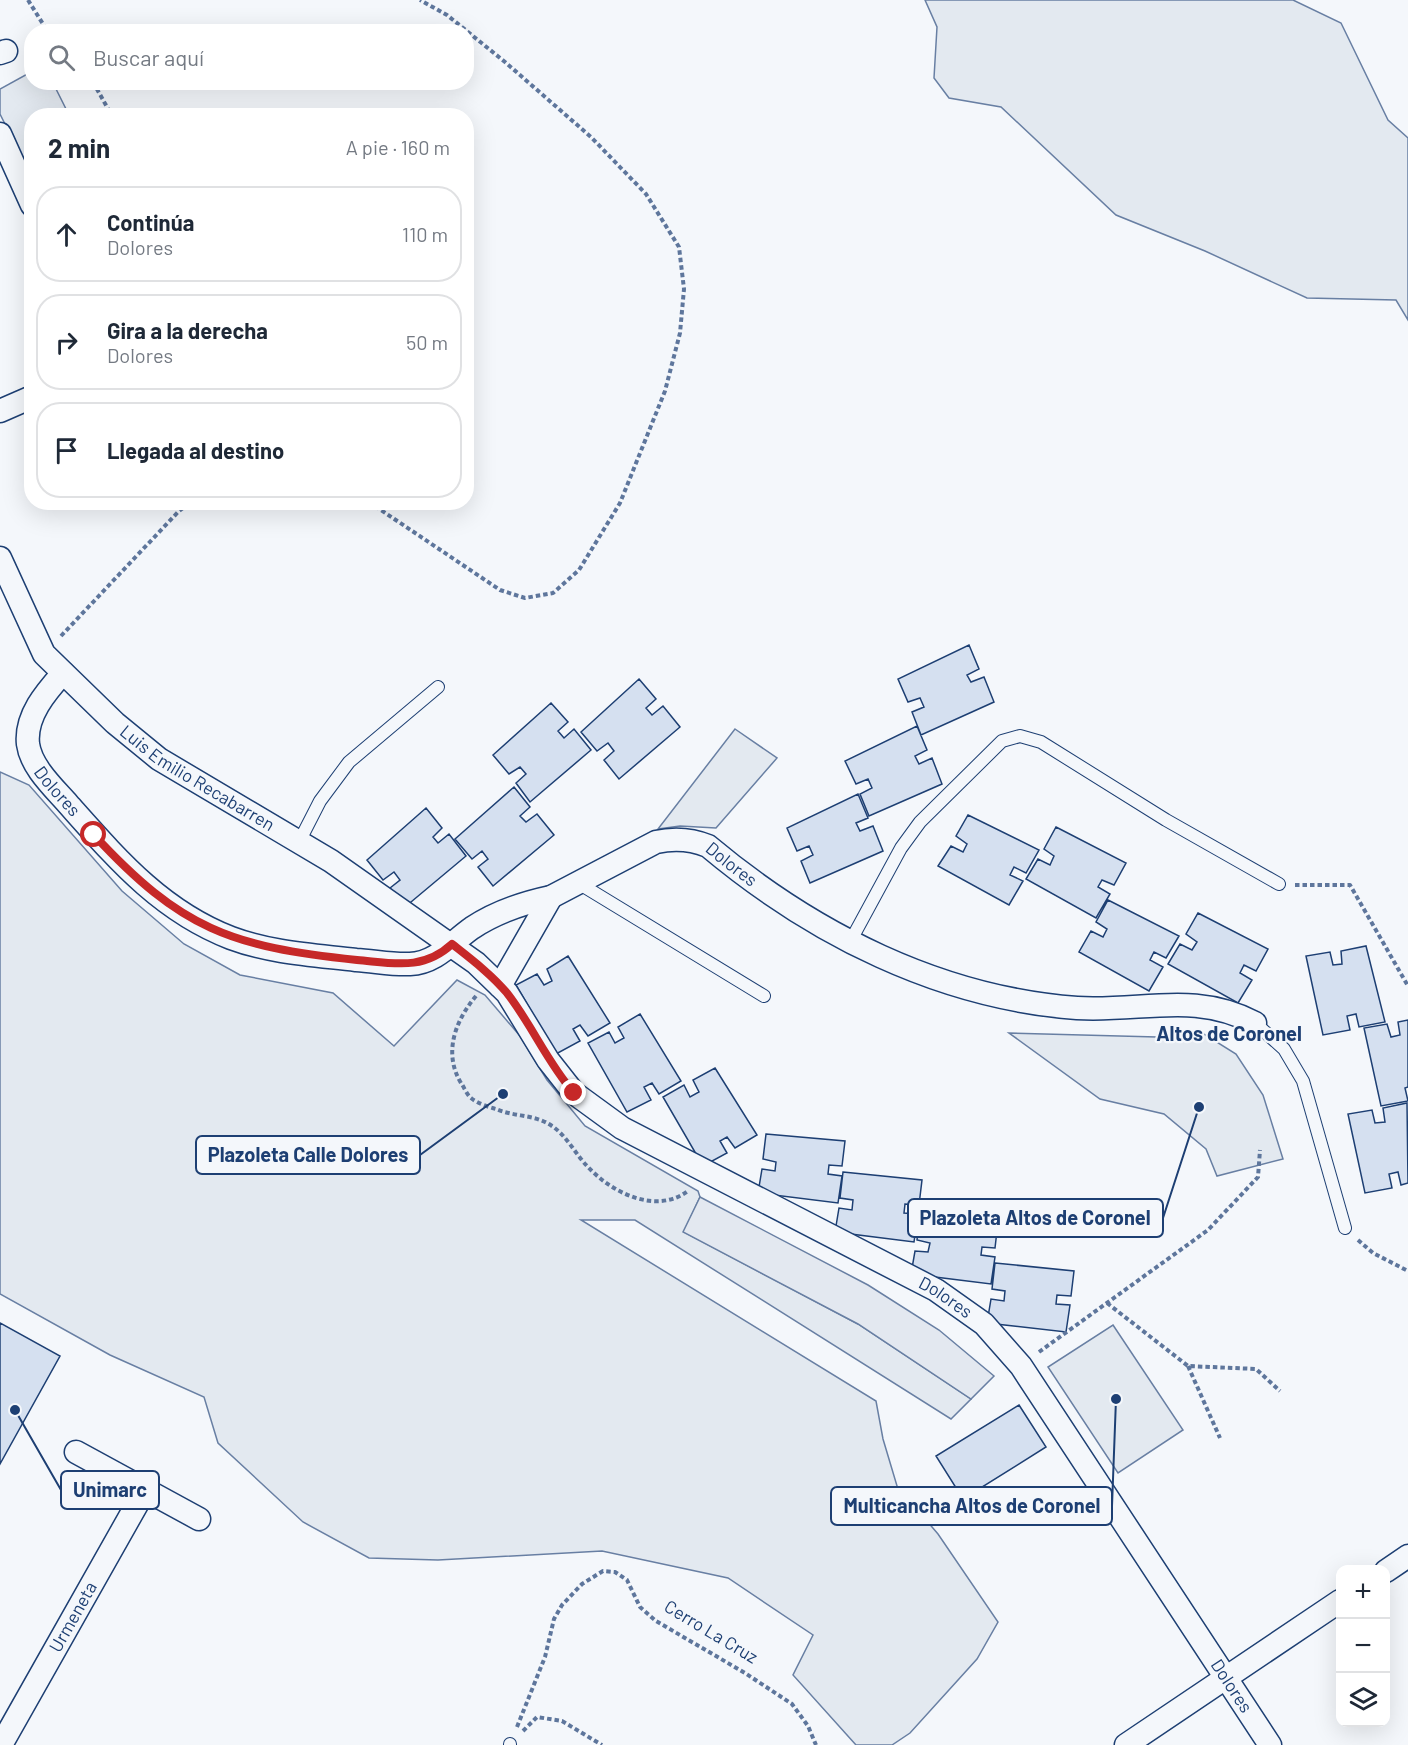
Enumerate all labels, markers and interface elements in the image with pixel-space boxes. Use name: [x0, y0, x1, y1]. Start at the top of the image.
search box: [24, 24, 474, 90]
icon: search: [45, 41, 78, 74]
text: Buscar aquí: [93, 44, 204, 70]
text: 2 min: [48, 132, 110, 163]
text: A pie · 160 m: [346, 135, 450, 159]
text: Continúa: [107, 209, 194, 235]
icon: ahead: [50, 218, 83, 251]
text: 110 m: [402, 222, 448, 246]
text: Dolores: [107, 235, 173, 259]
text: Gira a la derecha: [107, 317, 268, 343]
icon: right: [50, 326, 83, 359]
text: 50 m: [406, 330, 448, 354]
text: Dolores: [107, 343, 173, 367]
icon: arrive: [50, 434, 83, 467]
text: Llegada al destino: [107, 437, 284, 463]
street label: Luis Emilio Recabarren: [116, 720, 279, 835]
street label: Dolores: [30, 762, 86, 820]
route start: [80, 821, 106, 847]
street label: Dolores: [702, 837, 762, 891]
district label: Altos de Coronel: [1156, 1021, 1302, 1045]
route end: [560, 1079, 586, 1105]
callout: Plazoleta Calle Dolores: [196, 1136, 420, 1174]
text: Plazoleta Calle Dolores: [208, 1142, 408, 1166]
callout: Plazoleta Altos de Coronel: [908, 1199, 1163, 1237]
text: Plazoleta Altos de Coronel: [919, 1205, 1151, 1229]
street label: Dolores: [916, 1271, 977, 1322]
callout: Unimarc: [61, 1471, 159, 1509]
text: Unimarc: [73, 1477, 147, 1501]
callout: Multicancha Altos de Coronel: [831, 1487, 1112, 1525]
text: Multicancha Altos de Coronel: [844, 1493, 1100, 1517]
map controls: [1336, 1565, 1390, 1727]
button: +: [1336, 1565, 1390, 1619]
street label: Urmeneta: [44, 1577, 101, 1656]
street label: Cerro La Cruz: [661, 1595, 762, 1668]
button: −: [1336, 1619, 1390, 1673]
street label: Dolores: [1207, 1655, 1258, 1716]
button: layers: [1336, 1673, 1390, 1727]

